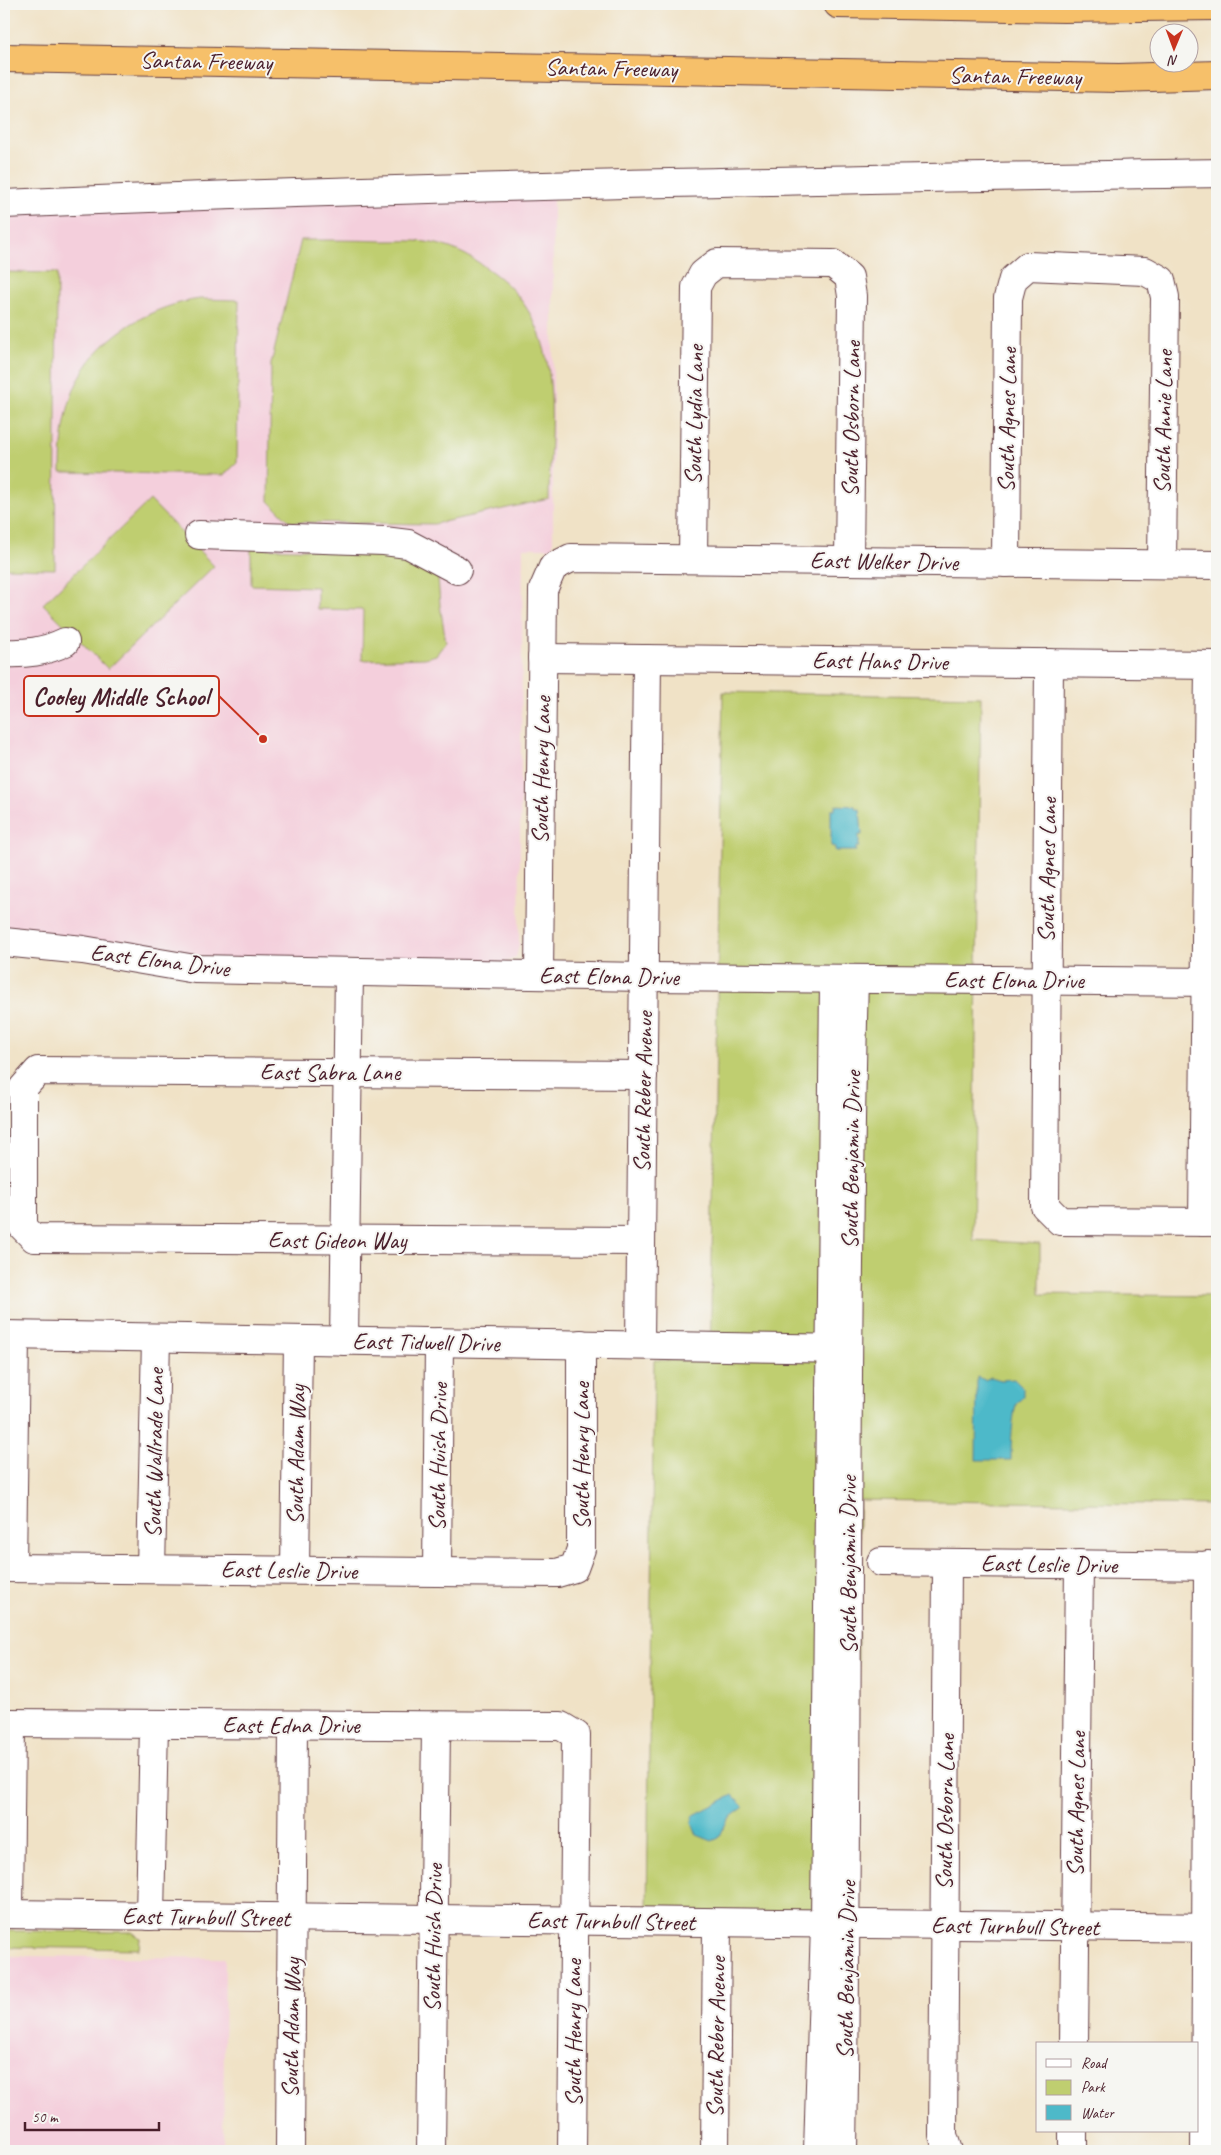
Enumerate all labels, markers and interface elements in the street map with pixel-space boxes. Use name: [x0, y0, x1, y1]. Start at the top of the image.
north arrow: [1148, 22, 1198, 72]
street label: Santan Freeway: [140, 45, 274, 77]
street label: Santan Freeway: [545, 52, 679, 84]
text: N: [1167, 52, 1178, 69]
street label: Santan Freeway: [949, 60, 1083, 92]
street label: South Osborn Lane: [835, 338, 867, 497]
street label: South Lydia Lane: [678, 343, 710, 485]
street label: South Agnes Lane: [991, 345, 1023, 493]
street label: South Annie Lane: [1147, 348, 1179, 494]
street label: East Welker Drive: [810, 545, 961, 577]
street label: East Hans Drive: [812, 645, 950, 677]
callout: Cooley Middle School: [24, 676, 219, 716]
text: Cooley Middle School: [33, 681, 214, 713]
street label: South Henry Lane: [525, 694, 557, 844]
street label: South Agnes Lane: [1031, 795, 1063, 943]
street label: East Elona Drive: [89, 937, 233, 984]
street label: East Elona Drive: [539, 960, 681, 992]
street label: East Elona Drive: [944, 965, 1086, 995]
street label: South Reber Avenue: [627, 1009, 659, 1173]
street label: East Sabra Lane: [260, 1057, 402, 1087]
street label: South Benjamin Drive: [834, 1068, 868, 1249]
street label: East Gideon Way: [268, 1225, 408, 1255]
street label: East Tidwell Drive: [352, 1326, 502, 1358]
street label: South Wallrade Lane: [138, 1366, 171, 1538]
street label: South Huish Drive: [422, 1380, 454, 1531]
street label: South Henry Lane: [566, 1380, 596, 1530]
street label: South Adam Way: [280, 1383, 312, 1525]
street label: South Benjamin Drive: [833, 1474, 863, 1654]
street label: East Leslie Drive: [981, 1548, 1120, 1580]
street label: East Leslie Drive: [221, 1554, 360, 1586]
street label: East Edna Drive: [222, 1710, 362, 1740]
street label: South Agnes Lane: [1060, 1729, 1092, 1877]
street label: South Osborn Lane: [929, 1731, 961, 1890]
street label: South Huish Drive: [417, 1861, 449, 2012]
street label: South Benjamin Drive: [829, 1878, 863, 2059]
street label: East Turnbull Street: [122, 1901, 292, 1933]
street label: East Turnbull Street: [527, 1905, 697, 1937]
street label: East Turnbull Street: [931, 1910, 1101, 1942]
street label: South Reber Avenue: [700, 1954, 732, 2118]
street label: South Adam Way: [275, 1956, 307, 2098]
street label: South Henry Lane: [558, 1957, 588, 2107]
legend: [1036, 2042, 1198, 2132]
text: Road: [1081, 2054, 1108, 2073]
text: Park: [1081, 2078, 1106, 2097]
scale bar: [25, 2100, 159, 2132]
text: Water: [1081, 2104, 1115, 2123]
text: 50 m: [32, 2108, 59, 2127]

